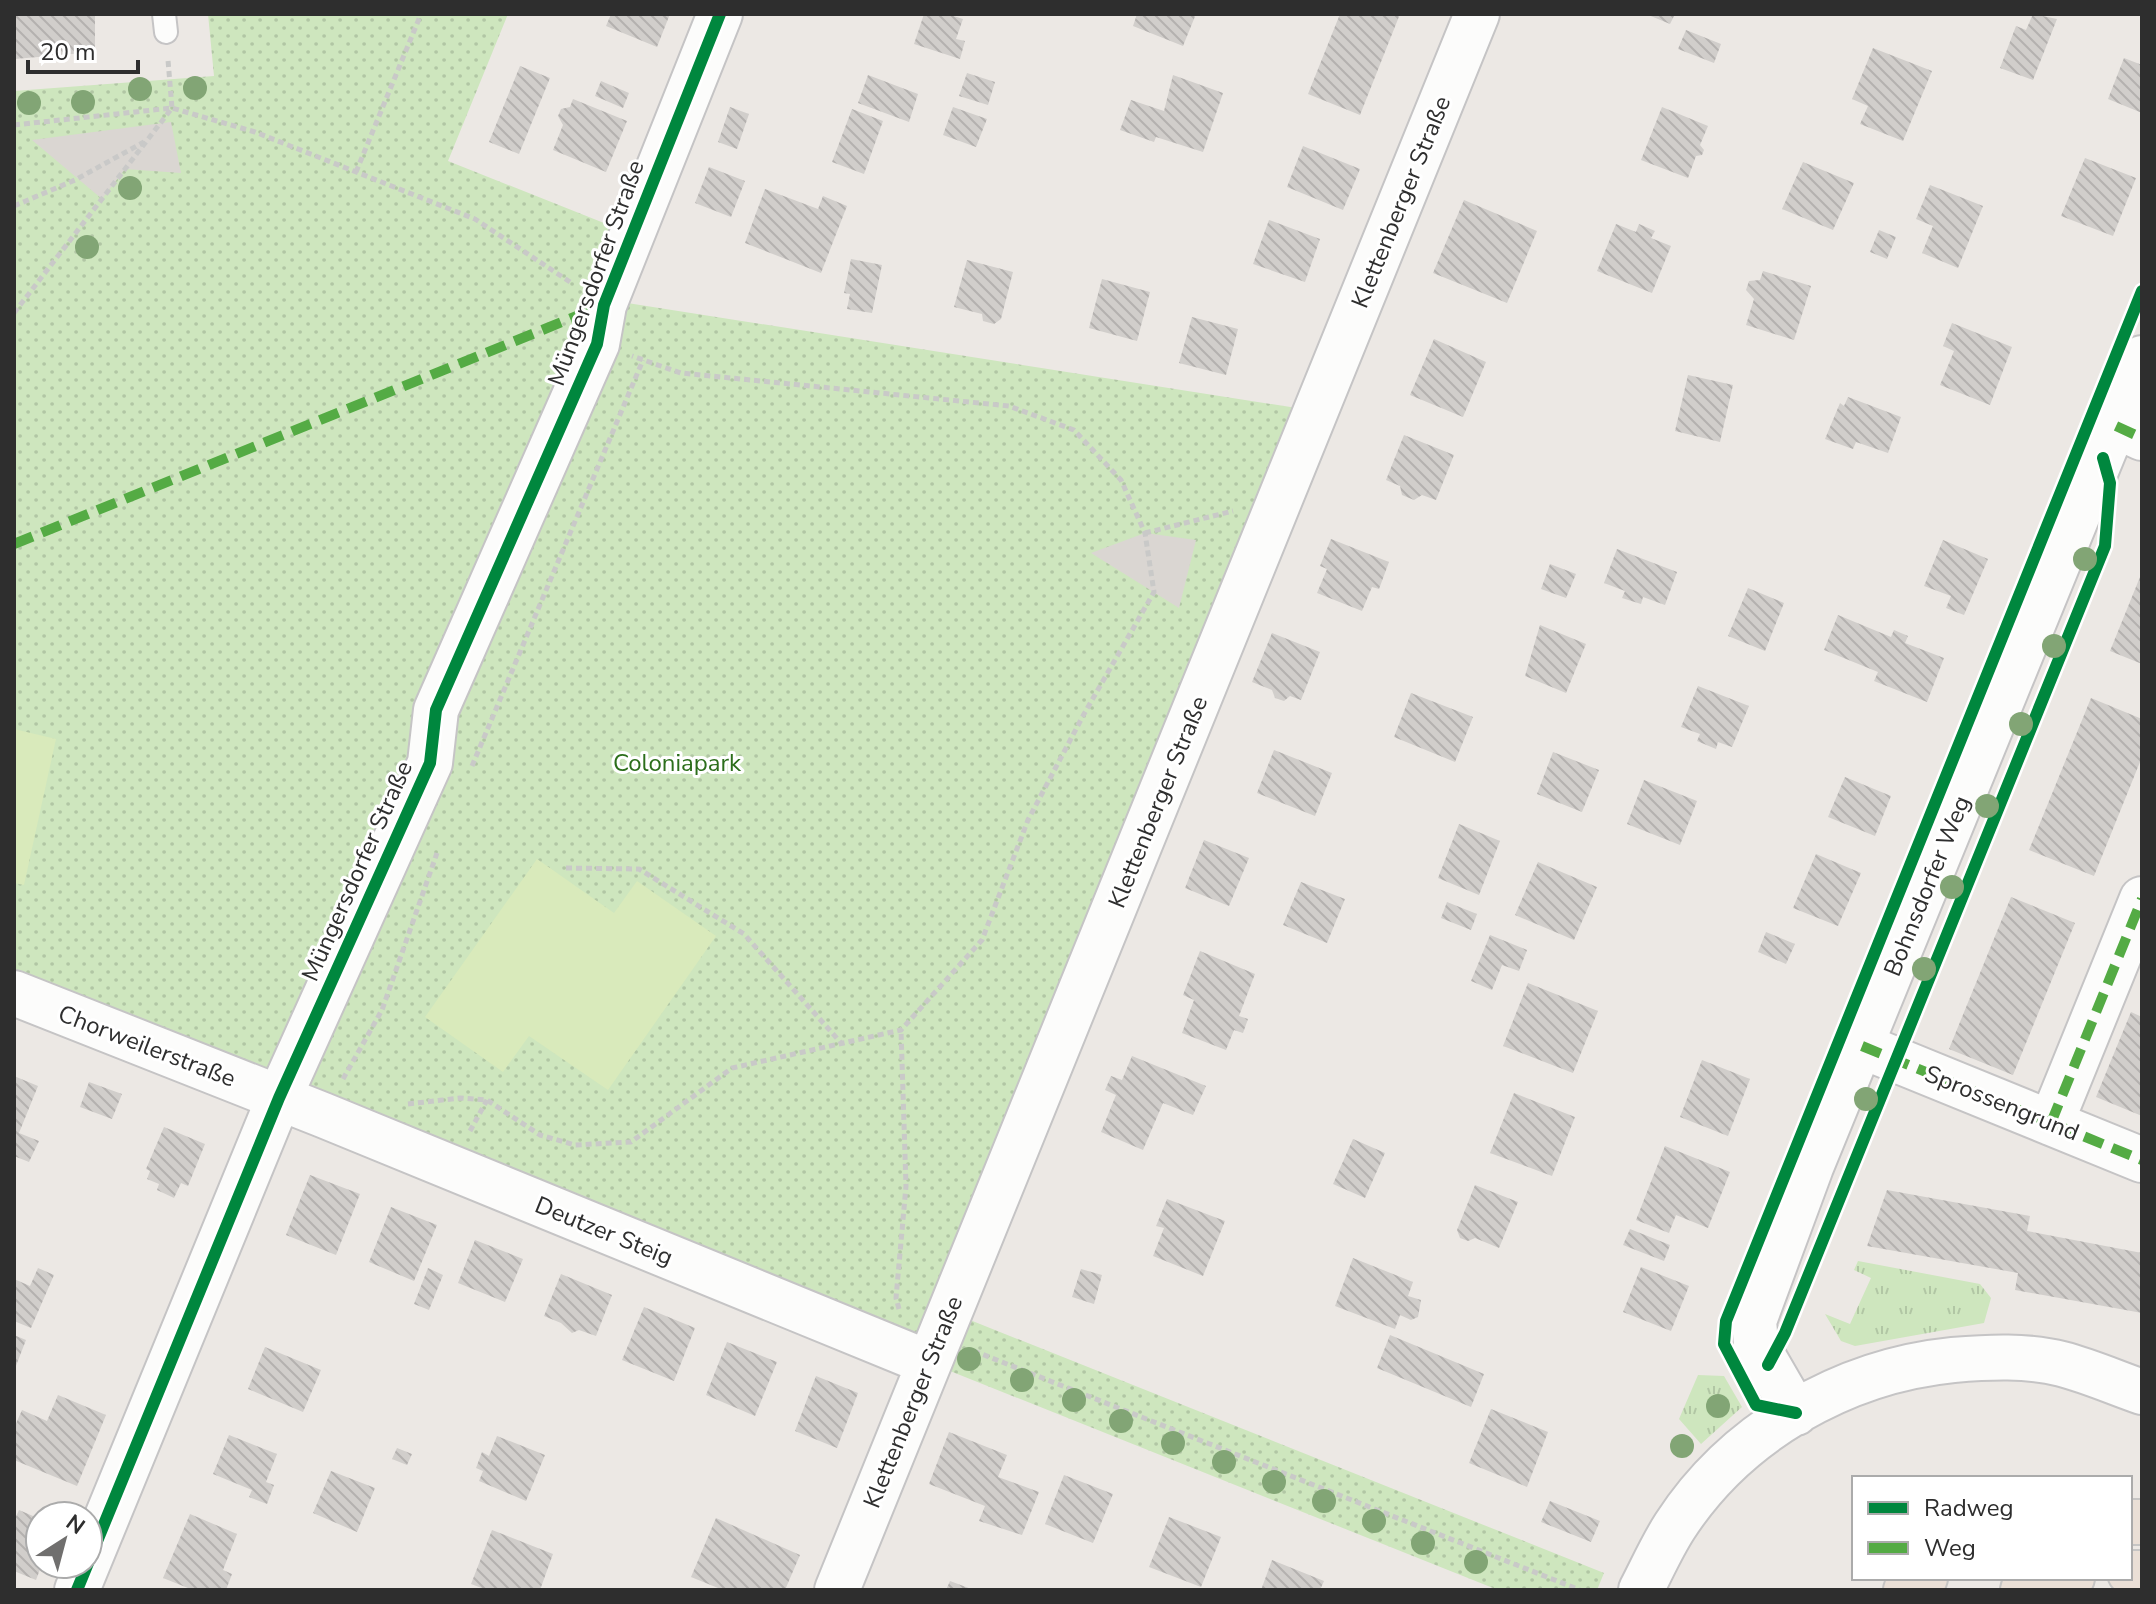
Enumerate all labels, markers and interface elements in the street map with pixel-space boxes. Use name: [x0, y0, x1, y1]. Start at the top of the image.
scale bar: [28, 24, 138, 74]
text: 20 m: [40, 36, 96, 68]
street label: Klettenberger Straße: [1344, 91, 1458, 313]
street label: Müngersdorfer Straße: [540, 156, 652, 390]
street label: Klettenberger Straße: [1101, 691, 1215, 913]
park label: Coloniapark: [613, 747, 742, 779]
street label: Müngersdorfer Straße: [294, 756, 420, 986]
street label: Bohnsdorfer Weg: [1876, 791, 1978, 981]
street label: Chorweilerstraße: [54, 997, 240, 1095]
street label: Sprossengrund: [1920, 1057, 2084, 1149]
street label: Deutzer Steig: [530, 1189, 678, 1273]
street label: Klettenberger Straße: [856, 1291, 970, 1513]
legend: [1852, 1476, 2132, 1580]
text: Radweg: [1924, 1492, 2014, 1524]
north arrow: [24, 1500, 104, 1580]
text: N: [60, 1508, 91, 1542]
text: Weg: [1924, 1532, 1976, 1564]

